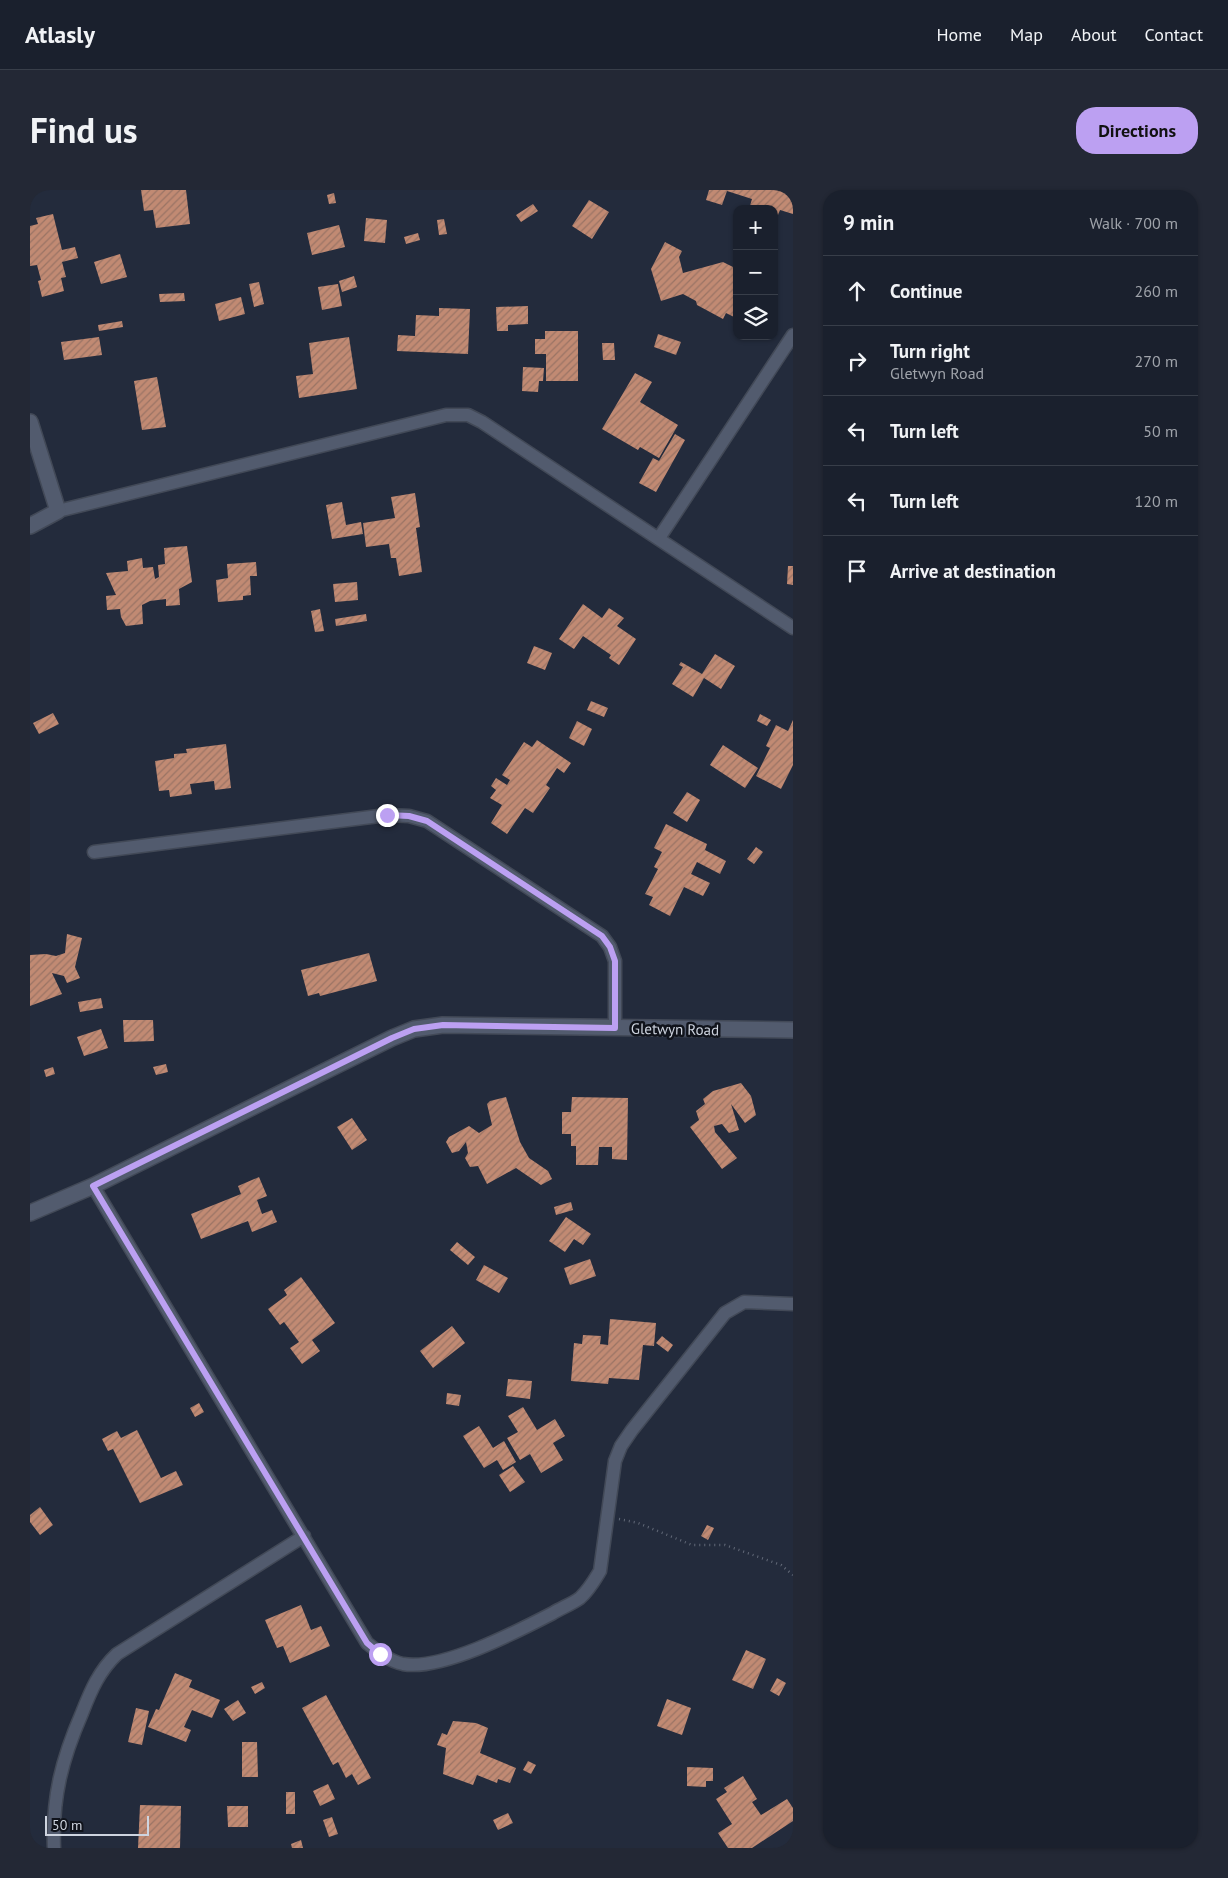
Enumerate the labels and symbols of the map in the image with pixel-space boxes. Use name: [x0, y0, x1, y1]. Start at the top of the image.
route end: [376, 804, 399, 827]
street label: Gletwyn Road: [631, 1019, 719, 1039]
route start: [369, 1643, 392, 1666]
scale bar: [45, 1813, 149, 1836]

